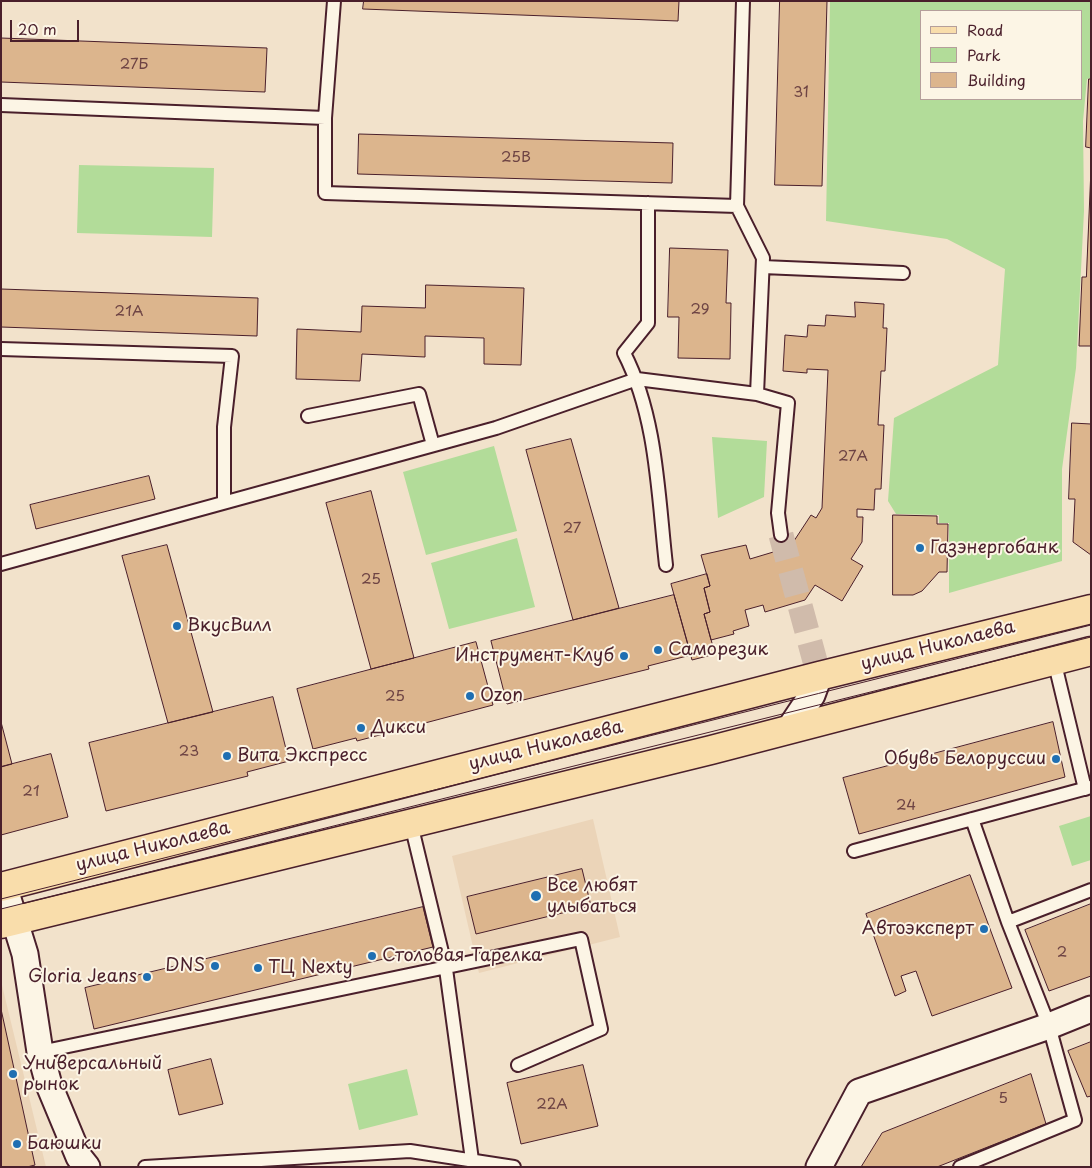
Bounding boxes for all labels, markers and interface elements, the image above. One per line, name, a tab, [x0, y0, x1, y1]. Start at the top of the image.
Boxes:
scale bar	[12, 10, 81, 42]
legend	[920, 10, 1082, 100]
text: 20 m	[18, 17, 57, 40]
text: Road	[967, 18, 1003, 41]
text: Park	[967, 43, 1001, 66]
house number: 27Б	[120, 56, 148, 74]
text: Building	[967, 68, 1026, 91]
house number: 31	[793, 84, 809, 102]
house number: 25В	[501, 149, 531, 167]
house number: 29	[690, 301, 710, 319]
house number: 21А	[115, 303, 143, 321]
house number: 27А	[838, 448, 868, 466]
house number: 27	[563, 520, 581, 538]
place label: Газэнергобанк	[930, 537, 1058, 559]
marker: Газэнергобанк	[914, 542, 926, 554]
house number: 25	[361, 571, 381, 589]
place label: ВкусВилл	[187, 615, 272, 637]
street label: улица Николаева	[859, 616, 1017, 676]
marker: ВкусВилл	[171, 620, 183, 632]
place label: Саморезик	[668, 639, 768, 661]
marker: Саморезик	[652, 644, 664, 656]
place label: Инструмент-Клуб	[455, 645, 614, 667]
marker: Инструмент-Клуб	[618, 650, 630, 662]
place label: Ozon	[480, 685, 523, 707]
house number: 25	[385, 688, 405, 706]
marker: Ozon	[464, 690, 476, 702]
street label: улица Николаева	[467, 716, 625, 776]
place label: Дикси	[371, 717, 426, 739]
marker: Дикси	[355, 722, 367, 734]
house number: 23	[179, 743, 199, 761]
place label: Вита Экспресс	[237, 745, 368, 767]
place label: Обувь Белоруссии	[884, 748, 1046, 770]
marker: Вита Экспресс	[221, 750, 233, 762]
marker: Обувь Белоруссии	[1050, 753, 1062, 765]
house number: 21	[22, 783, 40, 801]
house number: 24	[896, 797, 916, 815]
street label: улица Николаева	[74, 817, 232, 877]
place label: Все любят улыбаться	[547, 875, 637, 918]
marker: Все любят улыбаться	[529, 889, 543, 903]
place label: Автоэксперт	[862, 918, 974, 940]
marker: Автоэксперт	[978, 923, 990, 935]
house number: 2	[1057, 944, 1067, 962]
place label: Столовая Тарелка	[382, 945, 542, 967]
marker: Столовая Тарелка	[366, 950, 378, 962]
place label: DNS	[165, 955, 205, 977]
place label: ТЦ Nexty	[268, 957, 353, 979]
marker: DNS	[209, 960, 221, 972]
marker: ТЦ Nexty	[252, 962, 264, 974]
place label: Gloria Jeans	[28, 966, 137, 988]
marker: Gloria Jeans	[141, 971, 153, 983]
place label: Универсальный рынок	[23, 1053, 162, 1096]
marker: Универсальный рынок	[7, 1068, 19, 1080]
house number: 5	[998, 1090, 1008, 1108]
house number: 22А	[536, 1096, 568, 1114]
place label: Баюшки	[27, 1133, 102, 1155]
marker: Баюшки	[11, 1138, 23, 1150]

